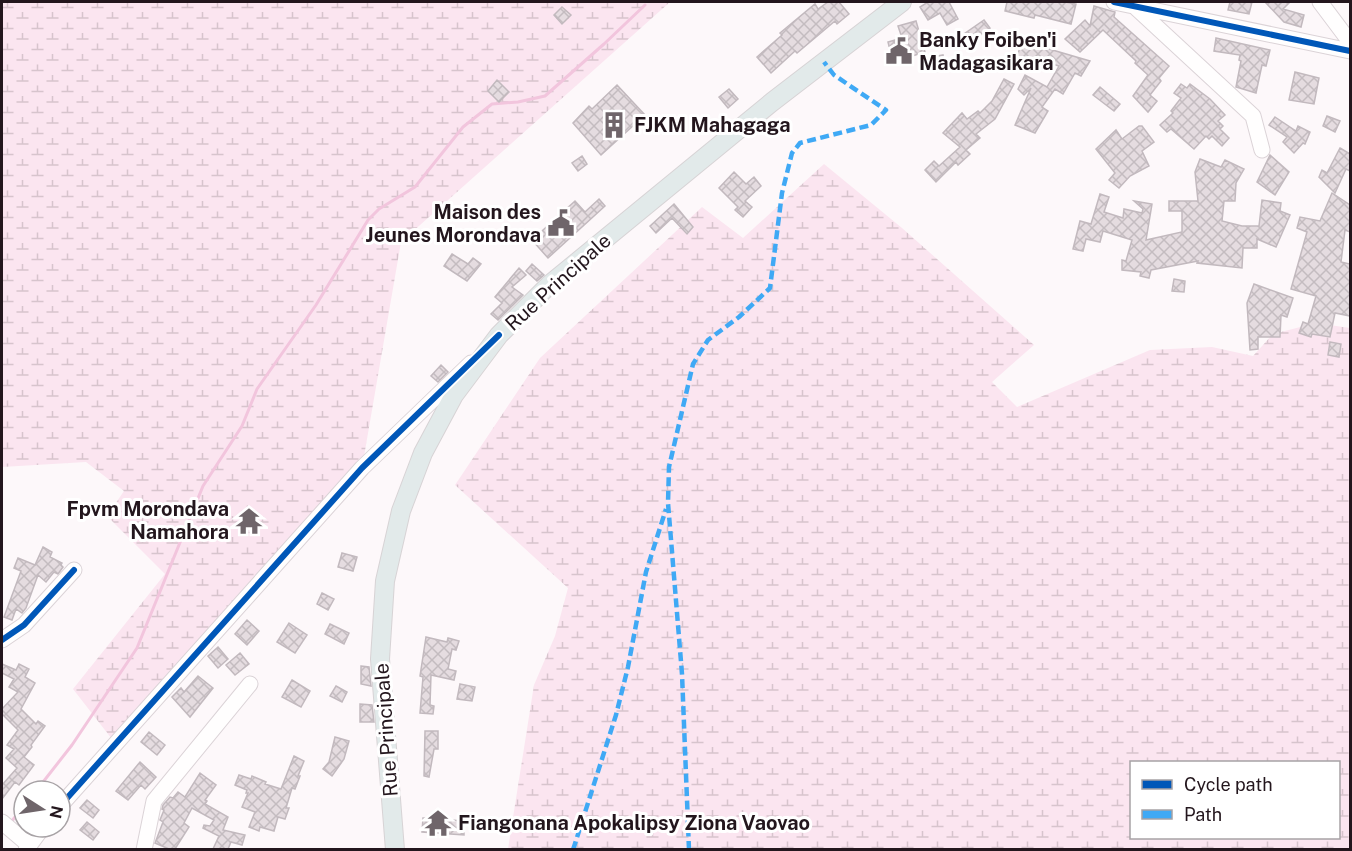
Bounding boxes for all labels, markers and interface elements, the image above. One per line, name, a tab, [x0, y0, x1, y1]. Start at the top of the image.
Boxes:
place label: Banky Foiben'i Madagasikara	[919, 28, 1057, 75]
public building icon: Banky Foiben'i Madagasikara	[884, 36, 914, 66]
building icon: FJKM Mahagaga	[599, 110, 629, 140]
place label: FJKM Mahagaga	[634, 113, 790, 137]
place label: Maison des Jeunes Morondava	[366, 200, 541, 247]
public building icon: Maison des Jeunes Morondava	[546, 208, 576, 238]
street label: Rue Principale	[500, 228, 616, 336]
place label: Fpvm Morondava Namahora	[66, 497, 229, 544]
temple icon: Fpvm Morondava Namahora	[234, 506, 264, 536]
street label: Rue Principale	[369, 662, 403, 798]
legend	[1130, 761, 1340, 839]
text: Cycle path	[1184, 774, 1273, 795]
north arrow	[12, 779, 72, 839]
text: N	[46, 804, 67, 820]
text: Path	[1184, 804, 1222, 825]
temple icon: Fiangonana Apokalipsy Ziona Vaovao	[423, 808, 453, 838]
place label: Fiangonana Apokalipsy Ziona Vaovao	[458, 811, 810, 835]

